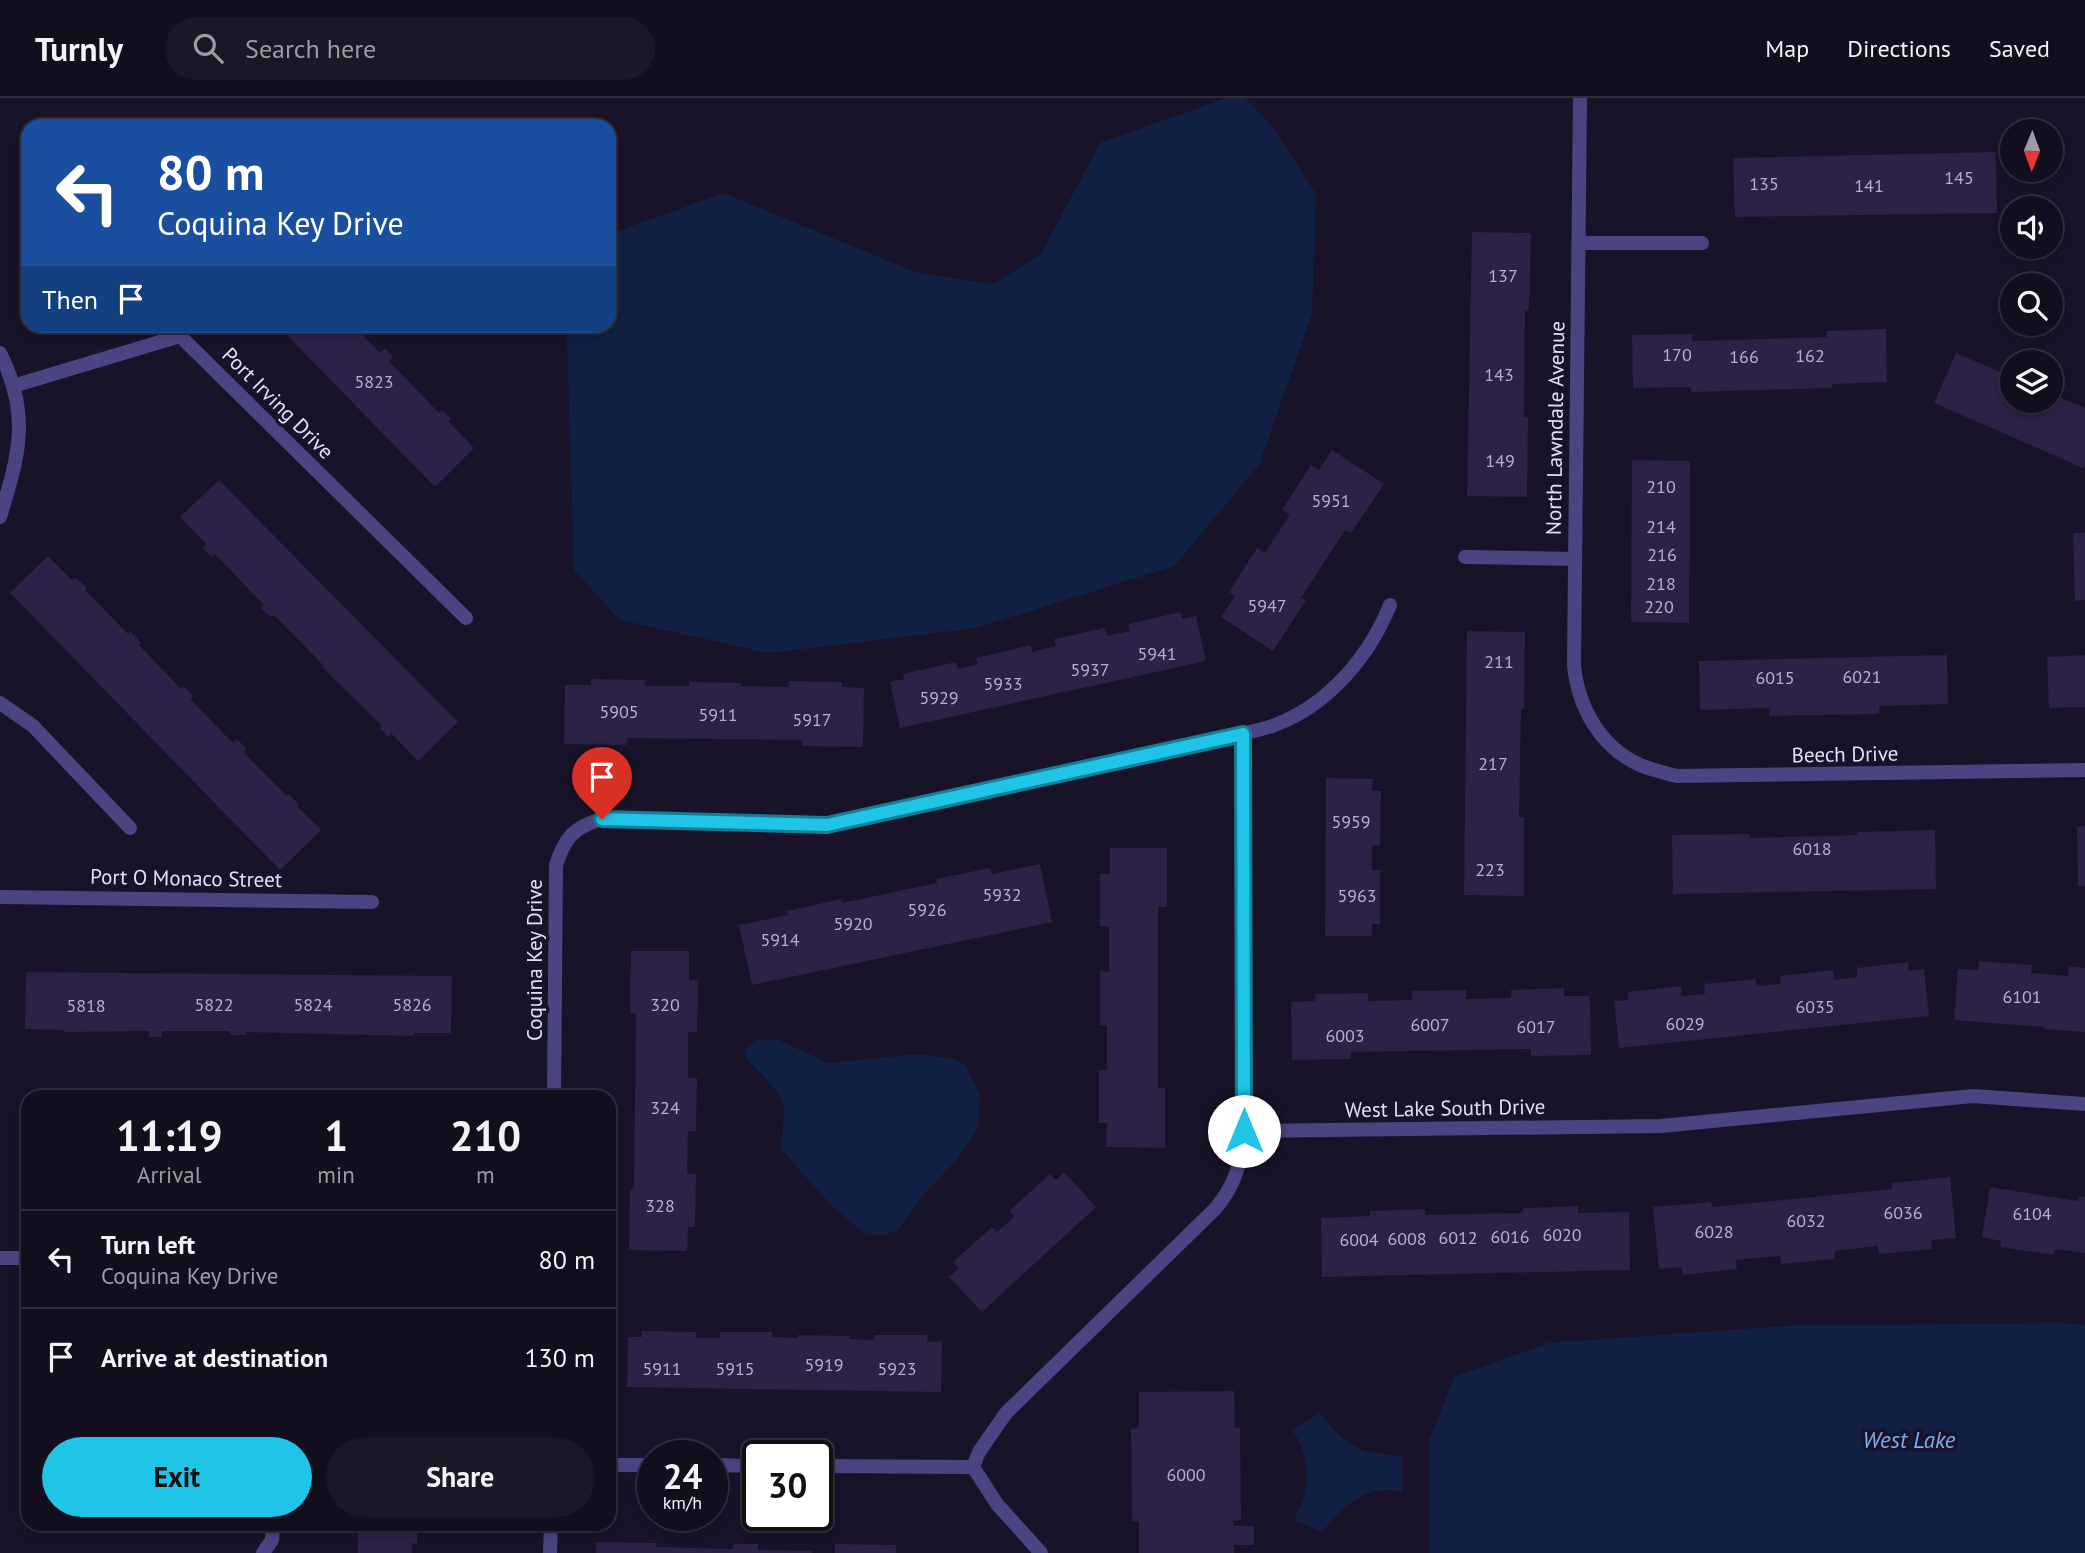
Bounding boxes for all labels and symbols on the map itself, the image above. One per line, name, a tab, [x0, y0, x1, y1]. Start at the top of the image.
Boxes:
north arrow	[2000, 119, 2063, 182]
house number: 145	[1944, 166, 1974, 189]
house number: 135	[1749, 172, 1779, 195]
house number: 141	[1854, 174, 1884, 197]
house number: 137	[1488, 264, 1518, 287]
street label: North Lawndale Avenue	[1540, 321, 1570, 535]
street label: Port Irving Drive	[216, 341, 340, 465]
house number: 170	[1662, 343, 1692, 366]
house number: 162	[1795, 344, 1825, 367]
house number: 166	[1729, 345, 1759, 368]
house number: 143	[1484, 363, 1514, 386]
house number: 5823	[354, 370, 394, 393]
house number: 149	[1485, 449, 1515, 472]
house number: 210	[1646, 475, 1676, 498]
house number: 5951	[1311, 489, 1351, 512]
house number: 214	[1646, 515, 1676, 538]
house number: 216	[1647, 543, 1677, 566]
house number: 218	[1646, 572, 1676, 595]
house number: 5947	[1247, 594, 1287, 617]
house number: 220	[1644, 595, 1674, 618]
house number: 5941	[1137, 642, 1177, 665]
house number: 211	[1484, 650, 1514, 673]
house number: 5937	[1070, 658, 1110, 681]
house number: 6021	[1842, 665, 1882, 688]
house number: 6015	[1755, 666, 1795, 689]
house number: 5933	[983, 672, 1023, 695]
house number: 5929	[919, 686, 959, 709]
house number: 5905	[599, 700, 639, 723]
house number: 5911	[698, 703, 738, 726]
house number: 5917	[792, 708, 832, 731]
street label: Beech Drive	[1791, 740, 1899, 768]
pin	[572, 747, 632, 819]
house number: 217	[1478, 752, 1508, 775]
house number: 5959	[1331, 810, 1371, 833]
house number: 6018	[1792, 837, 1832, 860]
house number: 223	[1475, 858, 1505, 881]
street label: Port O Monaco Street	[90, 863, 282, 893]
street label: Coquina Key Drive	[521, 879, 548, 1041]
house number: 5932	[982, 883, 1022, 906]
house number: 5963	[1337, 884, 1377, 907]
house number: 5926	[907, 898, 947, 921]
house number: 5920	[833, 912, 873, 935]
house number: 5914	[760, 928, 800, 951]
house number: 6101	[2002, 985, 2042, 1008]
house number: 5822	[194, 993, 234, 1016]
house number: 5824	[293, 993, 333, 1016]
house number: 5826	[392, 993, 432, 1016]
house number: 320	[650, 993, 680, 1016]
house number: 5818	[66, 994, 106, 1017]
house number: 6035	[1795, 995, 1835, 1018]
house number: 6029	[1665, 1012, 1705, 1035]
house number: 6007	[1410, 1013, 1450, 1036]
house number: 6017	[1516, 1015, 1556, 1038]
house number: 6003	[1325, 1024, 1365, 1047]
street label: West Lake South Drive	[1344, 1093, 1546, 1123]
position arrow	[1207, 1094, 1281, 1168]
house number: 324	[650, 1096, 680, 1119]
house number: 328	[645, 1194, 675, 1217]
house number: 6036	[1883, 1201, 1923, 1224]
house number: 6104	[2012, 1202, 2052, 1225]
house number: 6032	[1786, 1209, 1826, 1232]
house number: 6028	[1694, 1220, 1734, 1243]
house number: 6020	[1542, 1223, 1582, 1246]
house number: 6016	[1490, 1225, 1530, 1248]
house number: 6012	[1438, 1226, 1478, 1249]
house number: 6008	[1387, 1227, 1427, 1250]
house number: 6004	[1339, 1228, 1379, 1251]
house number: 5919	[804, 1353, 844, 1376]
house number: 5911	[642, 1357, 682, 1380]
house number: 5915	[715, 1357, 755, 1380]
house number: 5923	[877, 1357, 917, 1380]
water label: West Lake	[1863, 1425, 1956, 1454]
speed limit sign: 30	[742, 1440, 833, 1531]
house number: 6000	[1166, 1463, 1206, 1486]

